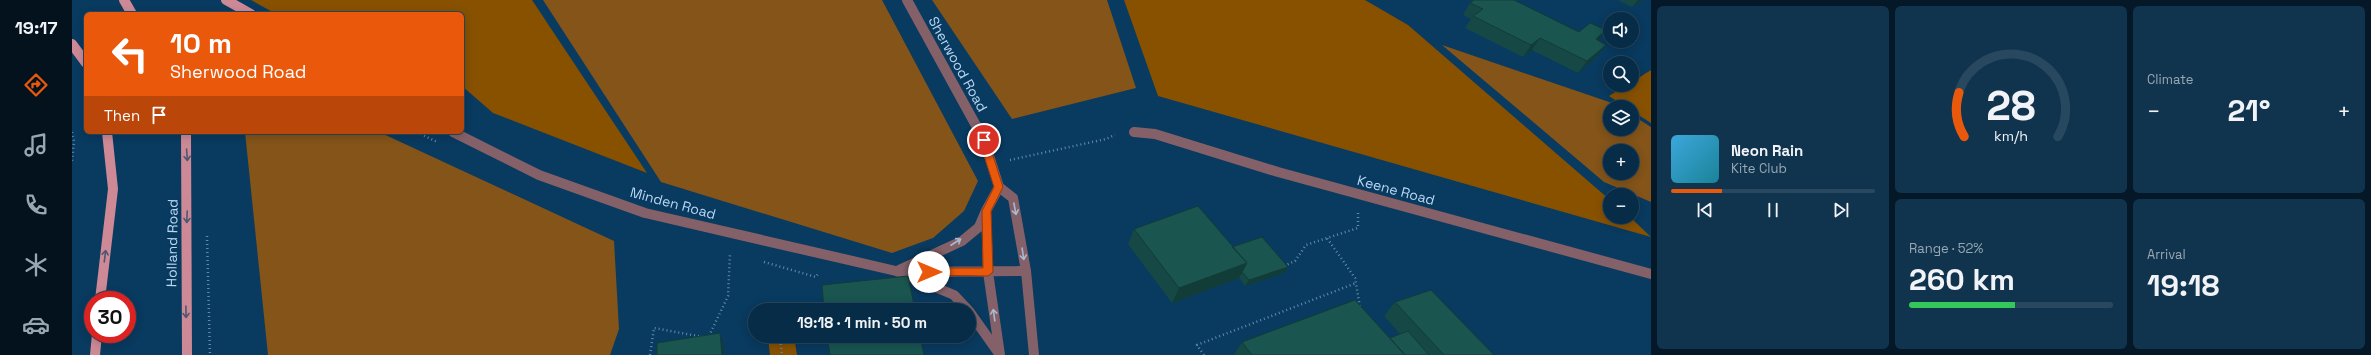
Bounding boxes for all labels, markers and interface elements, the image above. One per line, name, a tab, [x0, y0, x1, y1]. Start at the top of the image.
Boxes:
map controls	[1603, 12, 1639, 224]
button: sound	[1603, 12, 1639, 48]
street label: Sherwood Road	[924, 13, 992, 115]
text: 19:17	[15, 16, 57, 39]
text: 10 m	[170, 25, 232, 61]
icon: left	[104, 28, 156, 80]
button: search	[1603, 56, 1639, 92]
text: Sherwood Road	[170, 60, 306, 83]
icon: directions	[22, 71, 50, 99]
text: Climate	[2147, 71, 2193, 88]
text: 28	[1986, 79, 2036, 132]
text: 21°	[2227, 91, 2271, 130]
text: −	[2147, 97, 2161, 125]
text: +	[2337, 97, 2351, 125]
button: layers	[1603, 100, 1639, 136]
icon: arrive	[148, 104, 170, 126]
text: Then	[104, 106, 140, 125]
pin	[967, 123, 1001, 157]
text: km/h	[1994, 127, 2028, 145]
icon: arrive	[973, 129, 995, 151]
icon: music	[22, 131, 50, 159]
text: Neon Rain	[1731, 141, 1803, 160]
button: +	[1603, 144, 1639, 180]
one-way arrow	[183, 148, 191, 161]
text: Kite Club	[1731, 160, 1787, 177]
street label: Keene Road	[1355, 171, 1437, 209]
street label: Minden Road	[628, 183, 718, 223]
button: −	[1603, 188, 1639, 224]
icon: phone	[22, 191, 50, 219]
street label: Holland Road	[162, 199, 182, 287]
icon: previous	[1694, 199, 1716, 221]
icon: pause	[1762, 199, 1784, 221]
icon: next	[1830, 199, 1852, 221]
one-way arrow	[1011, 202, 1019, 215]
one-way arrow	[184, 210, 191, 223]
one-way arrow	[950, 238, 961, 246]
text: Range · 52%	[1909, 240, 1983, 257]
text: Arrival	[2147, 246, 2186, 263]
one-way arrow	[1019, 247, 1027, 260]
one-way arrow	[102, 250, 109, 263]
icon: climate	[22, 251, 50, 279]
position arrow	[908, 251, 950, 293]
text: 260 km	[1909, 260, 2015, 299]
text: 19:18	[2147, 266, 2220, 305]
speed limit sign: 30	[84, 291, 136, 343]
one-way arrow	[182, 305, 190, 318]
one-way arrow	[990, 309, 998, 322]
icon: car	[22, 311, 50, 339]
text: 19:18 · 1 min · 50 m	[797, 313, 927, 332]

